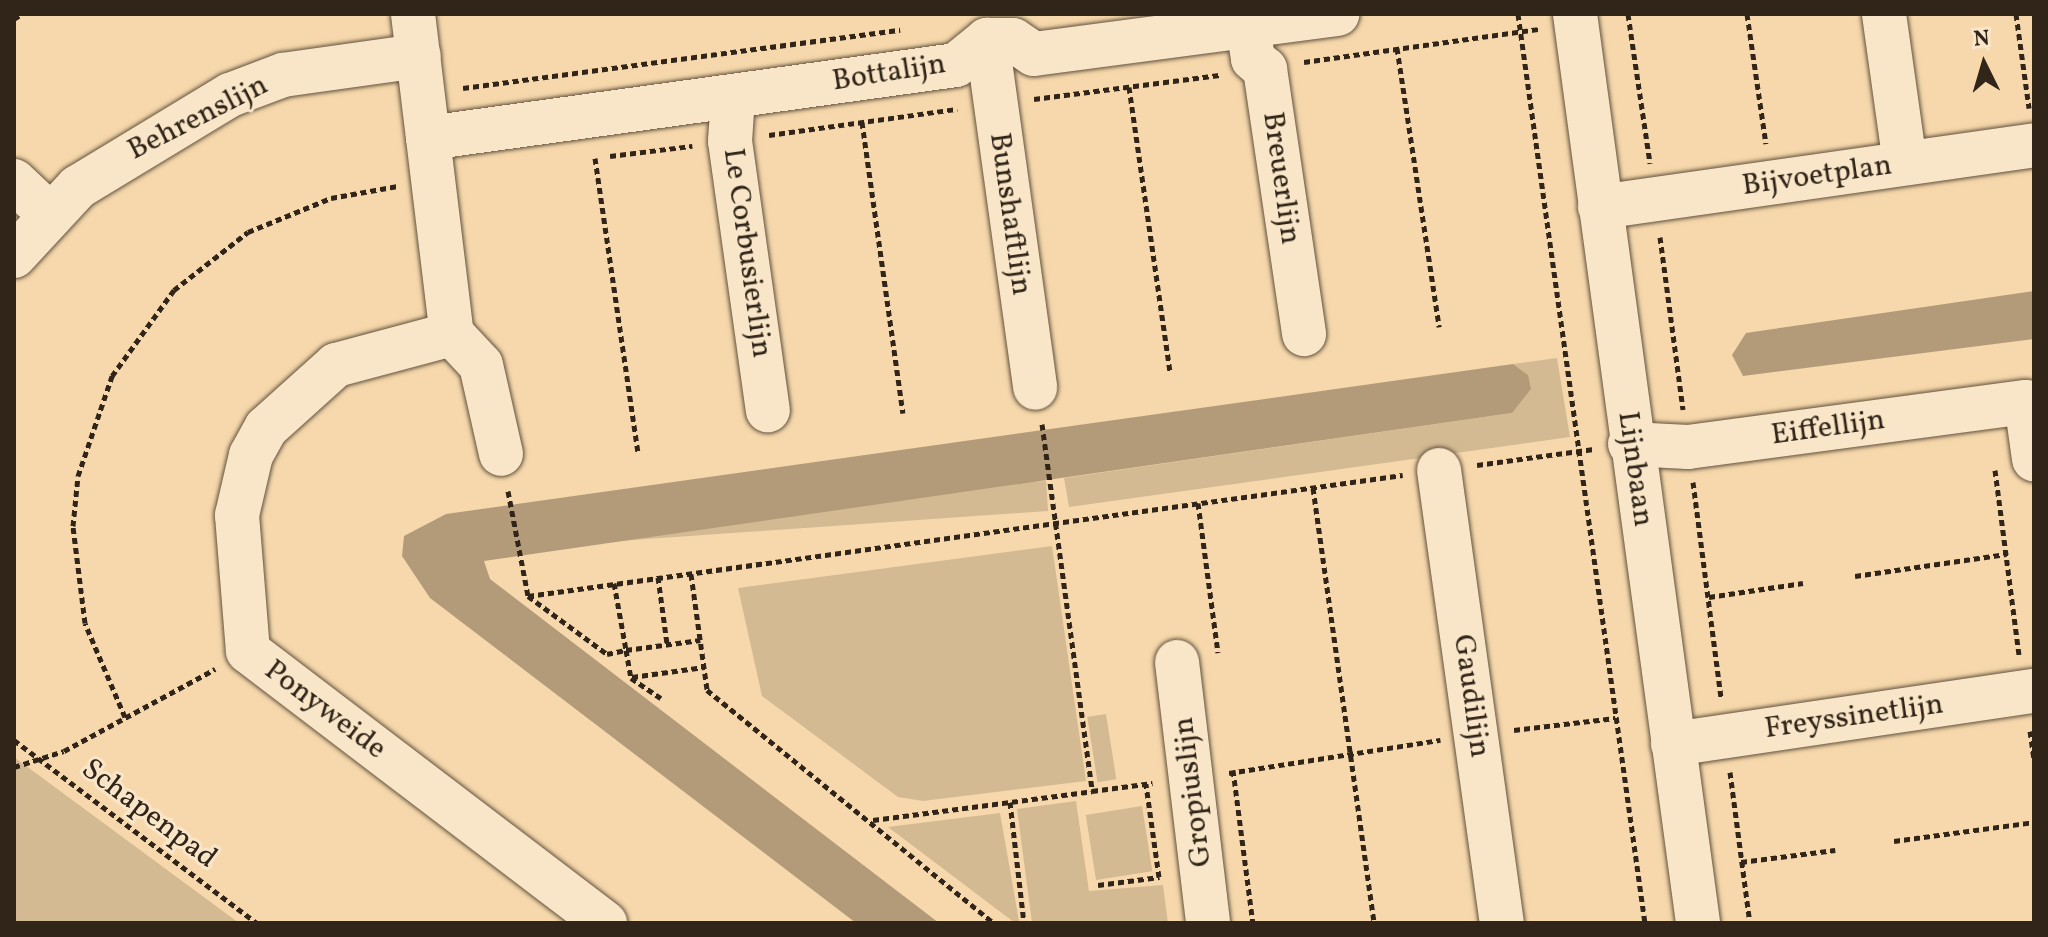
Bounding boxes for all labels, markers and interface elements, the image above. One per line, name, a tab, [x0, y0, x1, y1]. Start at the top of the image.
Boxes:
text: N	[1973, 23, 1991, 56]
north arrow	[1944, 24, 2024, 104]
street label: Bottalijn	[830, 46, 948, 100]
street label: Behrenslijn	[122, 67, 274, 169]
street label: Breuerlijn	[1254, 109, 1308, 247]
street label: Bunshaftlijn	[981, 130, 1039, 298]
street label: Le Corbusierlijn	[714, 146, 780, 360]
street label: Bijvoetplan	[1740, 148, 1894, 204]
street label: Eiffellijn	[1769, 402, 1887, 454]
street label: Lijnbaan	[1609, 409, 1661, 529]
street label: Gaudilijn	[1445, 632, 1497, 760]
street label: Ponyweide	[257, 653, 393, 767]
street label: Freyssinetlijn	[1762, 687, 1946, 747]
street label: Gropiuslijn	[1166, 715, 1220, 869]
street label: Schapenpad	[74, 751, 224, 877]

